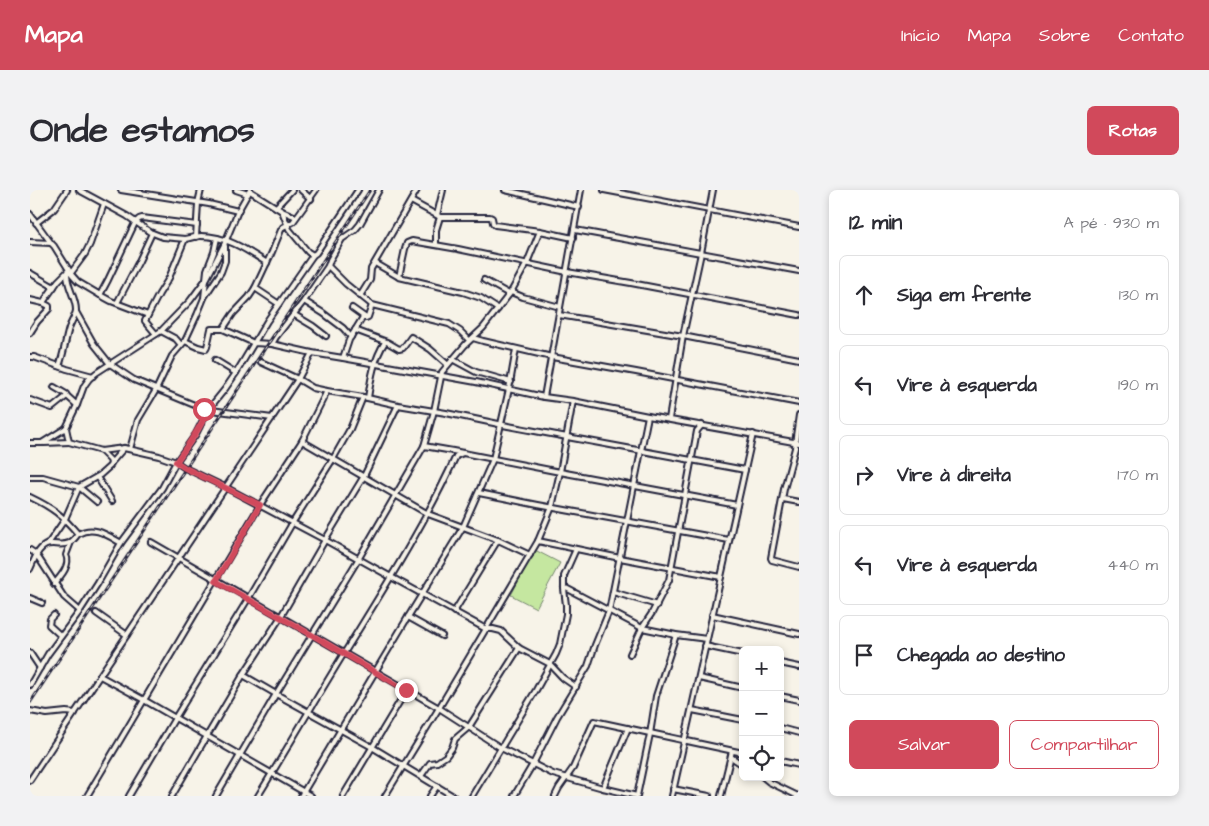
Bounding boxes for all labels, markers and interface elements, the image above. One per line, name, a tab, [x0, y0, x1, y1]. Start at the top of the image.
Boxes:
text: Mapa	[25, 18, 83, 52]
text: Início	[901, 23, 940, 48]
text: Mapa	[968, 23, 1011, 48]
text: Sobre	[1039, 23, 1090, 48]
text: Contato	[1118, 23, 1184, 48]
text: Onde estamos	[30, 106, 255, 155]
button: Rotas	[1087, 106, 1179, 155]
text: 12 min	[849, 208, 902, 237]
text: A pé · 930 m	[1064, 212, 1159, 234]
icon: ahead	[850, 281, 878, 309]
text: Siga em frente	[897, 282, 1031, 309]
text: 130 m	[1119, 284, 1158, 306]
icon: left	[850, 371, 878, 399]
text: Vire à esquerda	[897, 372, 1037, 399]
text: 190 m	[1118, 374, 1158, 396]
route start	[193, 398, 216, 421]
icon: right	[850, 461, 878, 489]
text: Vire à direita	[897, 462, 1011, 489]
text: 170 m	[1117, 464, 1158, 486]
icon: left	[850, 551, 878, 579]
text: Vire à esquerda	[897, 552, 1037, 579]
text: 440 m	[1107, 554, 1158, 576]
icon: arrive	[850, 641, 878, 669]
text: Chegada ao destino	[897, 642, 1065, 669]
map controls	[739, 646, 784, 781]
button: +	[739, 646, 784, 691]
route end	[395, 679, 418, 702]
button: −	[739, 691, 784, 736]
button: Salvar	[849, 720, 999, 769]
button: Compartilhar	[1009, 720, 1159, 769]
button: locate	[739, 736, 784, 781]

